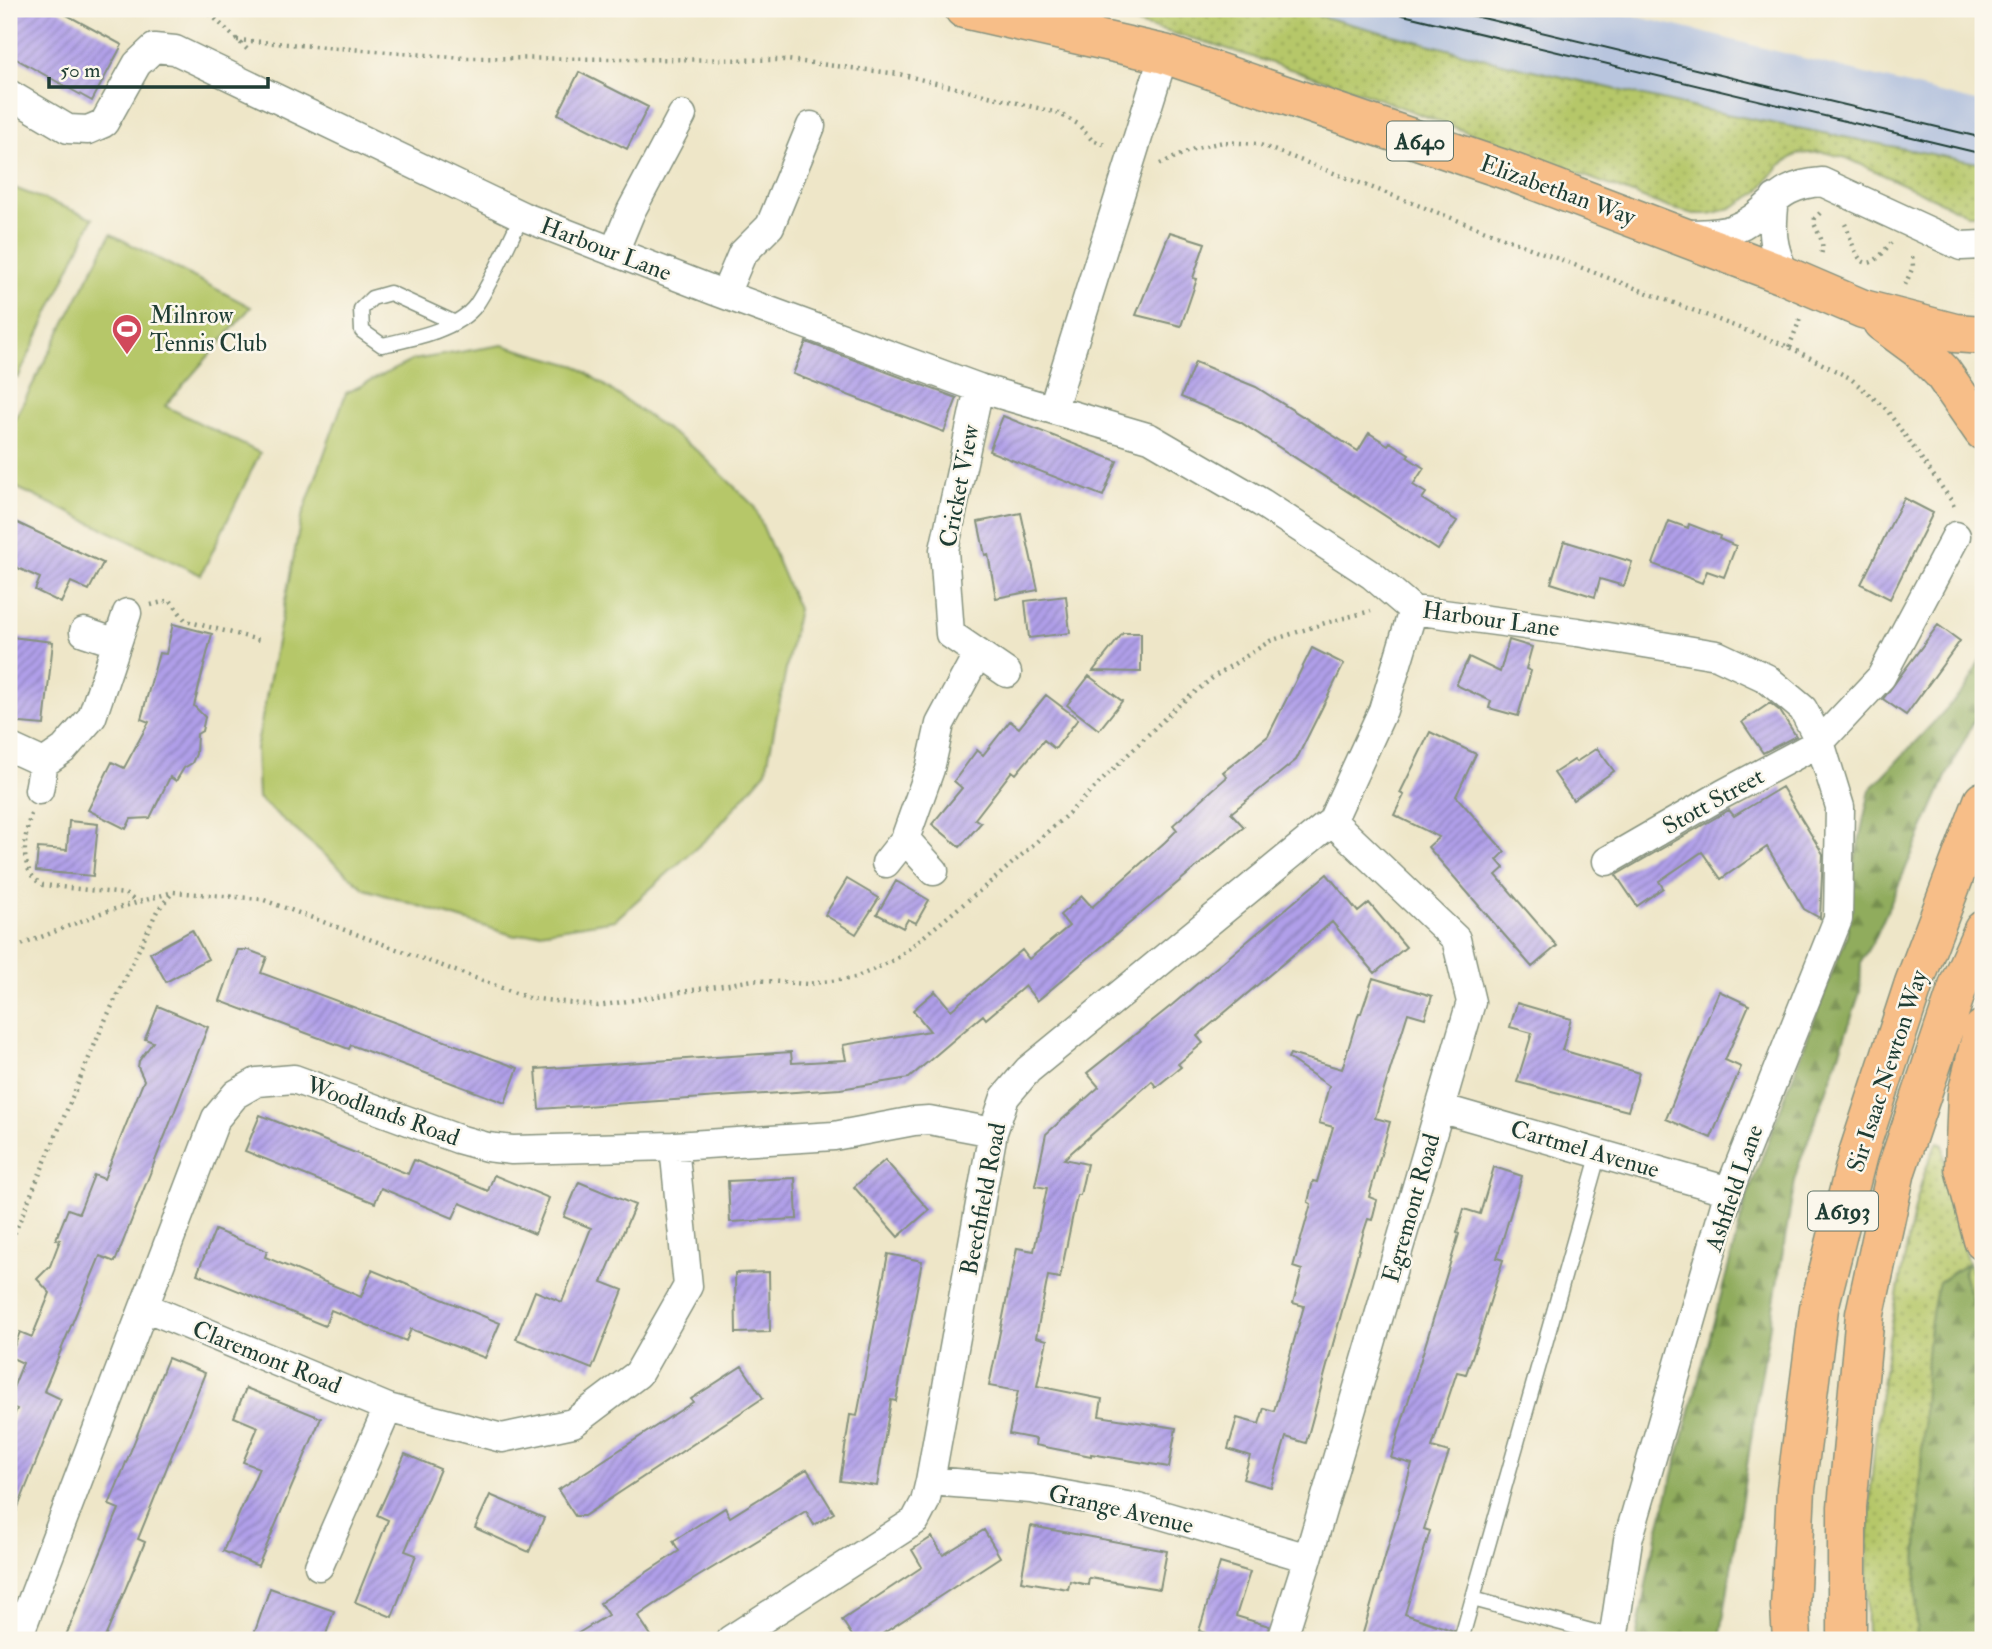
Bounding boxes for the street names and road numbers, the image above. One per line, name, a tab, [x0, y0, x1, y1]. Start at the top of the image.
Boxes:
road number: A640	[1387, 122, 1453, 160]
street label: Elizabethan Way	[1476, 148, 1640, 233]
street label: Harbour Lane	[536, 210, 676, 289]
street label: Cricket View	[932, 421, 987, 550]
street label: Harbour Lane	[1420, 595, 1561, 644]
street label: Stott Street	[1657, 761, 1770, 842]
street label: Sir Isaac Newton Way	[1840, 966, 1935, 1176]
street label: Woodlands Road	[301, 1069, 464, 1154]
street label: Cartmel Avenue	[1507, 1113, 1663, 1186]
street label: Beechfield Road	[954, 1120, 1013, 1278]
street label: Ashfield Lane	[1698, 1121, 1771, 1256]
street label: Egremont Road	[1375, 1130, 1448, 1286]
road number: A6193	[1808, 1192, 1878, 1230]
street label: Claremont Road	[188, 1314, 346, 1401]
street label: Grange Avenue	[1045, 1478, 1196, 1541]

